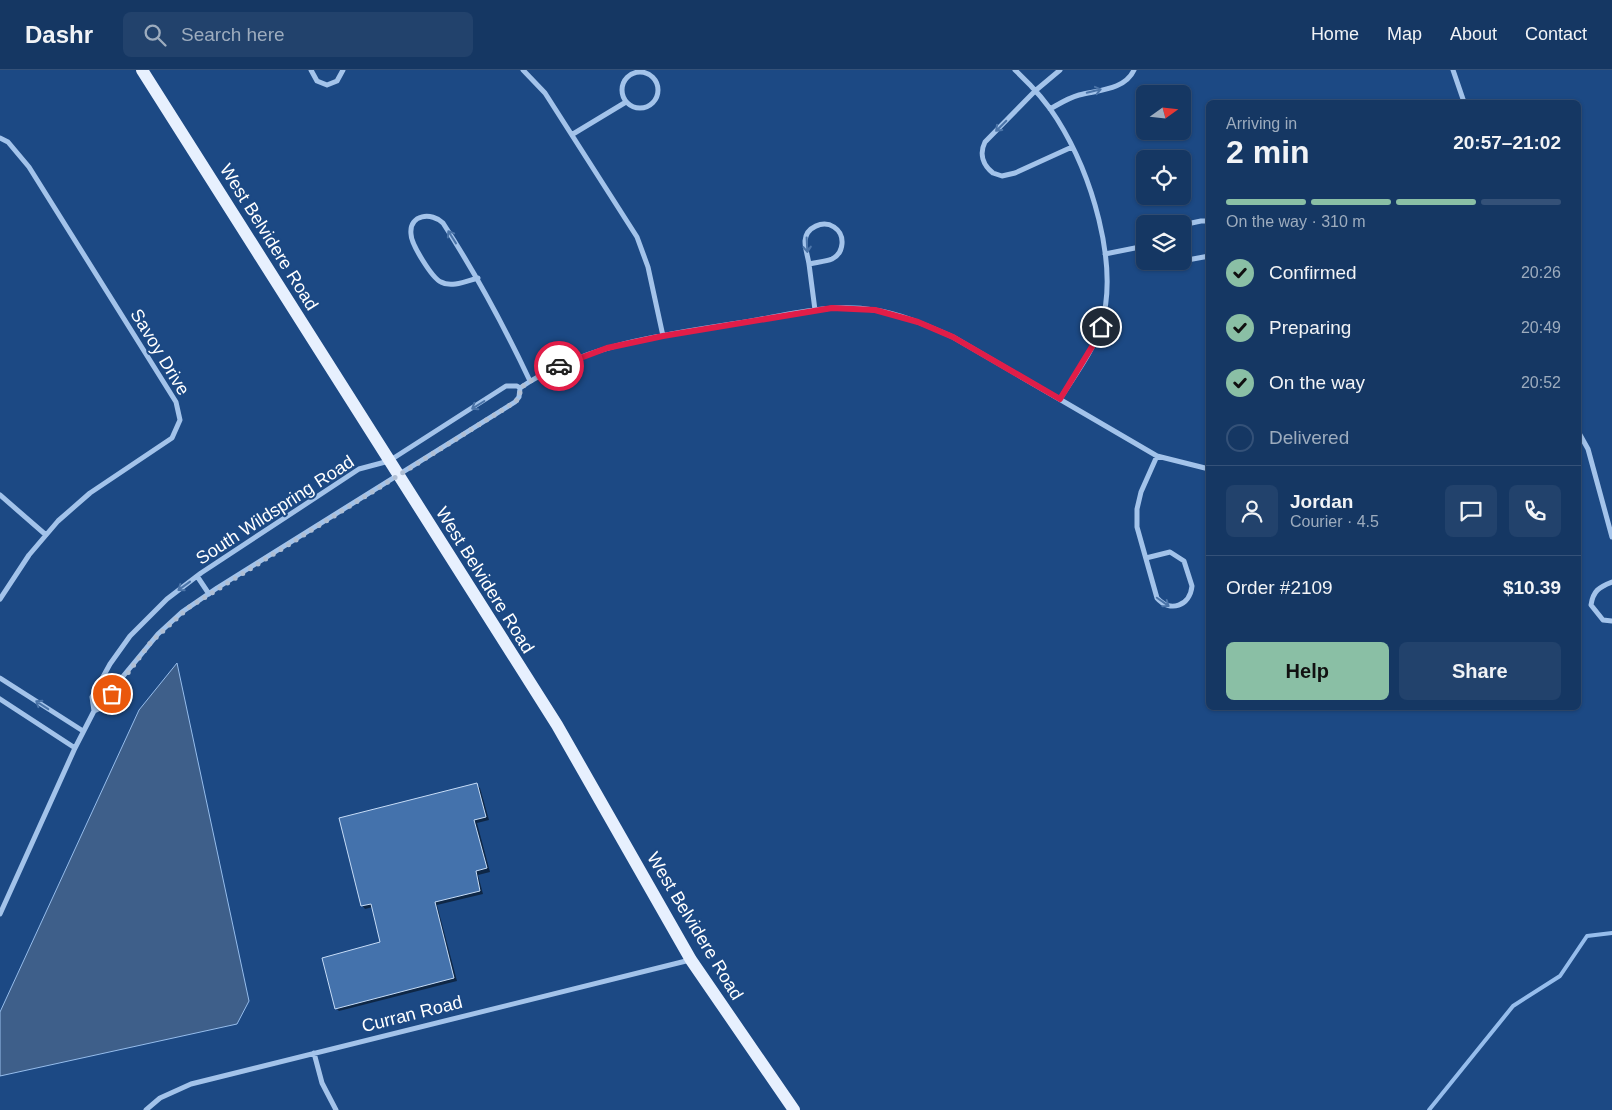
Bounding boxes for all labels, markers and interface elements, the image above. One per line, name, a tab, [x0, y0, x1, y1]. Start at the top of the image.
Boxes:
search box	[123, 12, 473, 57]
text: Dashr	[25, 21, 93, 48]
icon: search	[141, 21, 169, 49]
text: Search here	[181, 24, 285, 45]
text: Home	[1311, 24, 1359, 44]
text: Map	[1387, 24, 1422, 44]
text: About	[1450, 24, 1497, 44]
text: Contact	[1525, 24, 1587, 44]
north arrow	[1136, 85, 1191, 140]
map controls	[1136, 85, 1191, 270]
one-way arrow	[1086, 86, 1102, 95]
text: Arriving in	[1226, 115, 1297, 132]
one-way arrow	[995, 119, 1007, 132]
text: 20:57–21:02	[1453, 132, 1561, 153]
text: 2 min	[1226, 134, 1310, 170]
button: locate	[1136, 150, 1191, 205]
street label: West Belvidere Road	[216, 160, 322, 314]
text: On the way · 310 m	[1226, 213, 1366, 230]
button: layers	[1136, 215, 1191, 270]
one-way arrow	[447, 230, 457, 244]
one-way arrow	[802, 237, 811, 253]
icon: check	[1226, 259, 1254, 287]
text: Confirmed	[1269, 262, 1357, 283]
text: 20:26	[1521, 264, 1561, 281]
street label: Savoy Drive	[126, 305, 194, 399]
pin	[1080, 306, 1122, 348]
icon: home	[1087, 313, 1115, 341]
icon: check	[1226, 314, 1254, 342]
text: Preparing	[1269, 317, 1351, 338]
text: 20:49	[1521, 319, 1561, 336]
courier	[534, 341, 584, 391]
icon: car	[545, 352, 573, 380]
icon: check	[1226, 369, 1254, 397]
text: On the way	[1269, 372, 1365, 393]
text: 20:52	[1521, 374, 1561, 391]
one-way arrow	[471, 400, 485, 410]
text: Delivered	[1269, 427, 1349, 448]
street label: South Wildspring Road	[192, 451, 358, 569]
button: person	[1226, 485, 1278, 537]
button: chat	[1445, 485, 1497, 537]
button: phone	[1509, 485, 1561, 537]
text: Jordan	[1290, 491, 1353, 512]
street label: West Belvidere Road	[432, 503, 538, 657]
text: Courier · 4.5	[1290, 513, 1379, 530]
text: Order #2109	[1226, 577, 1333, 598]
text: $10.39	[1503, 577, 1561, 598]
one-way arrow	[177, 581, 191, 591]
one-way arrow	[1156, 597, 1170, 607]
button: Help	[1226, 642, 1389, 700]
button: Share	[1399, 642, 1561, 700]
pin	[91, 673, 133, 715]
icon: bag	[98, 680, 126, 708]
one-way arrow	[36, 700, 50, 710]
street label: West Belvidere Road	[643, 849, 747, 1003]
street label: Curran Road	[360, 992, 464, 1036]

